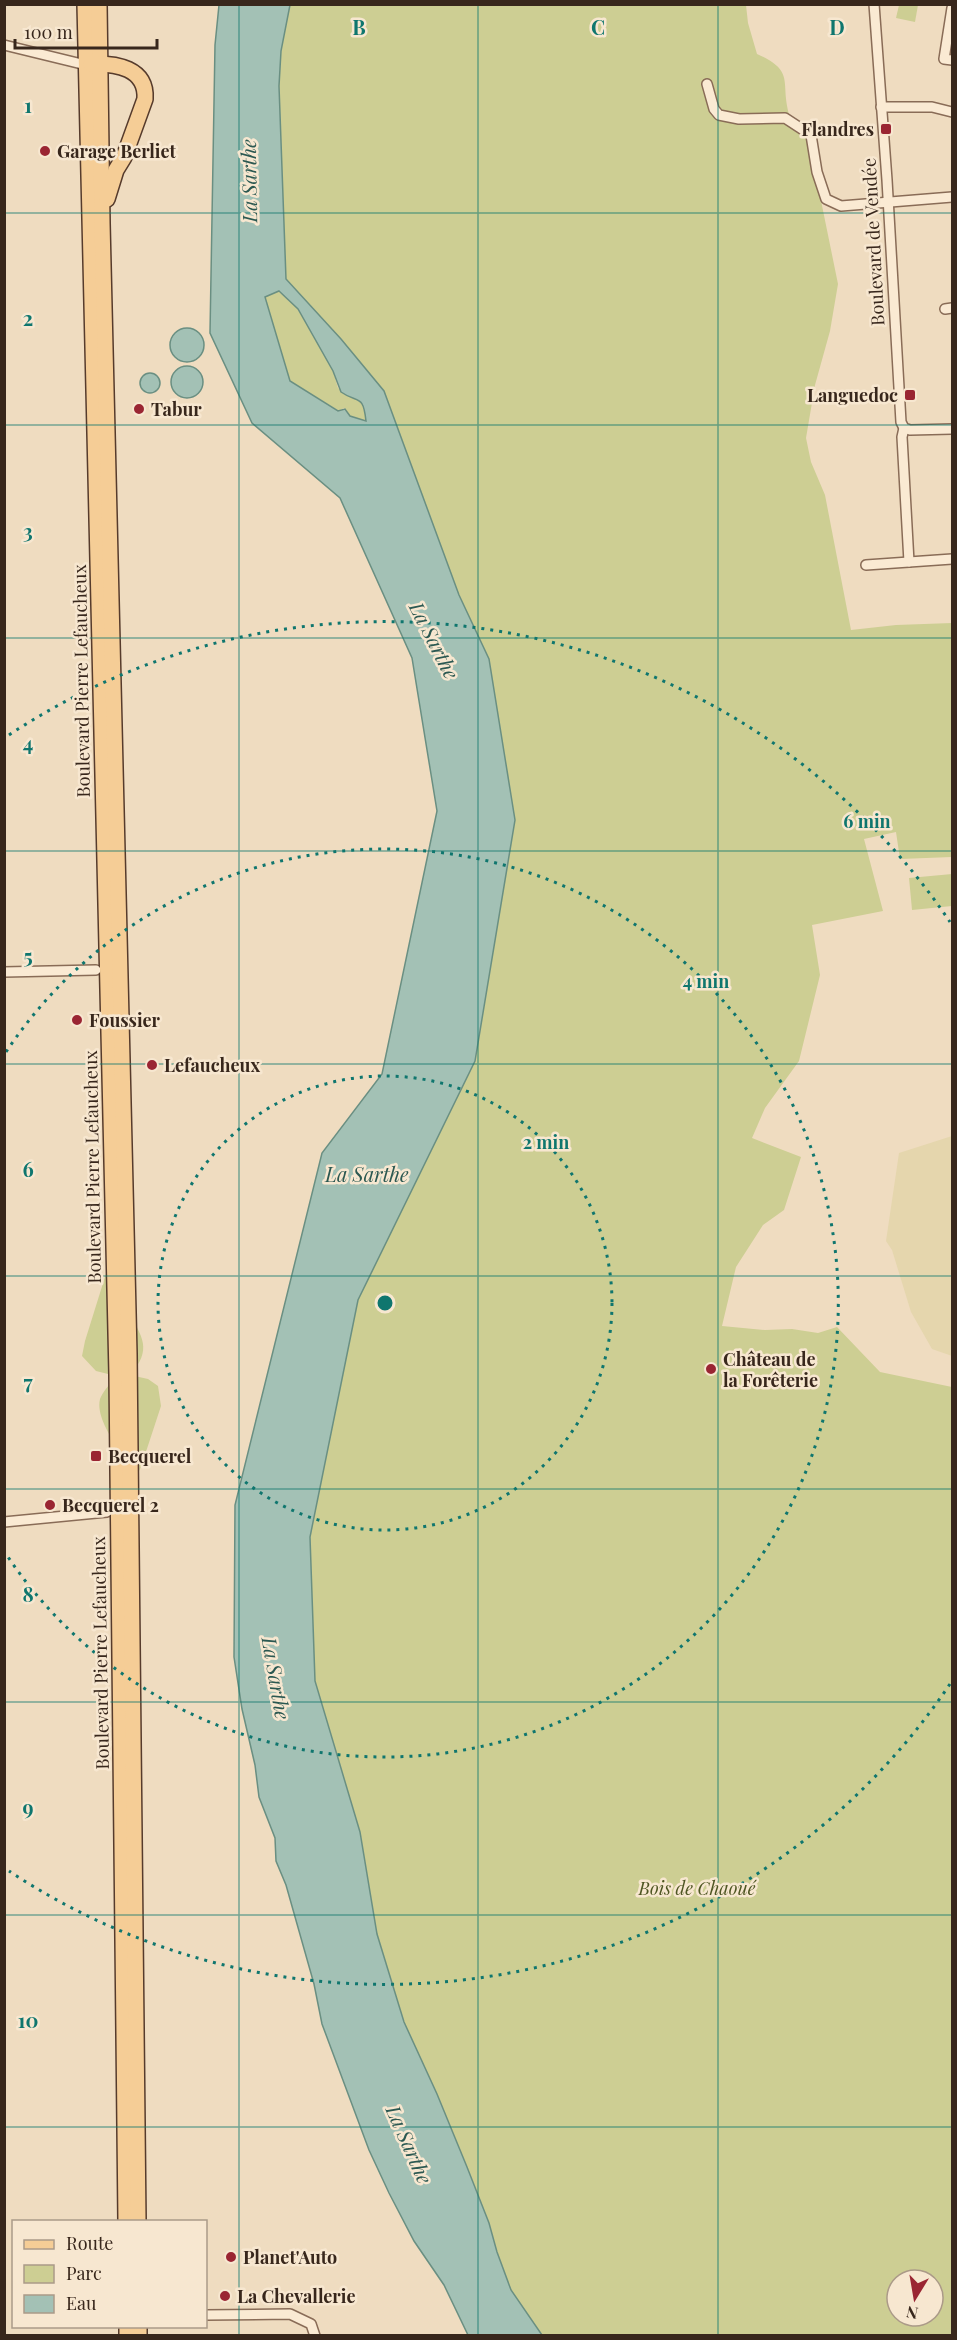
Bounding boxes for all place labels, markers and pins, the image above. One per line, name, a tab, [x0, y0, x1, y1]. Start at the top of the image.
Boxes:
place label: Flandres	[801, 117, 874, 141]
marker: Flandres	[879, 122, 893, 136]
place label: Garage Berliet	[57, 139, 177, 163]
marker: Garage Berliet	[38, 144, 52, 158]
place label: Languedoc	[807, 383, 898, 407]
marker: Languedoc	[903, 388, 917, 402]
place label: Tabur	[151, 397, 202, 421]
marker: Tabur	[132, 402, 146, 416]
place label: Foussier	[89, 1008, 161, 1032]
marker: Foussier	[70, 1013, 84, 1027]
place label: Lefaucheux	[164, 1053, 260, 1077]
marker: Lefaucheux	[145, 1058, 159, 1072]
centre of rings	[375, 1293, 395, 1313]
place label: Château de la Forêterie	[723, 1347, 818, 1392]
marker: Château de la Forêterie	[704, 1362, 718, 1376]
place label: Becquerel	[108, 1444, 192, 1468]
marker: Becquerel	[89, 1449, 103, 1463]
place label: Becquerel 2	[62, 1493, 159, 1517]
marker: Becquerel 2	[43, 1498, 57, 1512]
place label: Planet'Auto	[243, 2245, 337, 2269]
marker: Planet'Auto	[224, 2250, 238, 2264]
place label: La Chevallerie	[237, 2284, 355, 2308]
marker: La Chevallerie	[218, 2289, 232, 2303]

